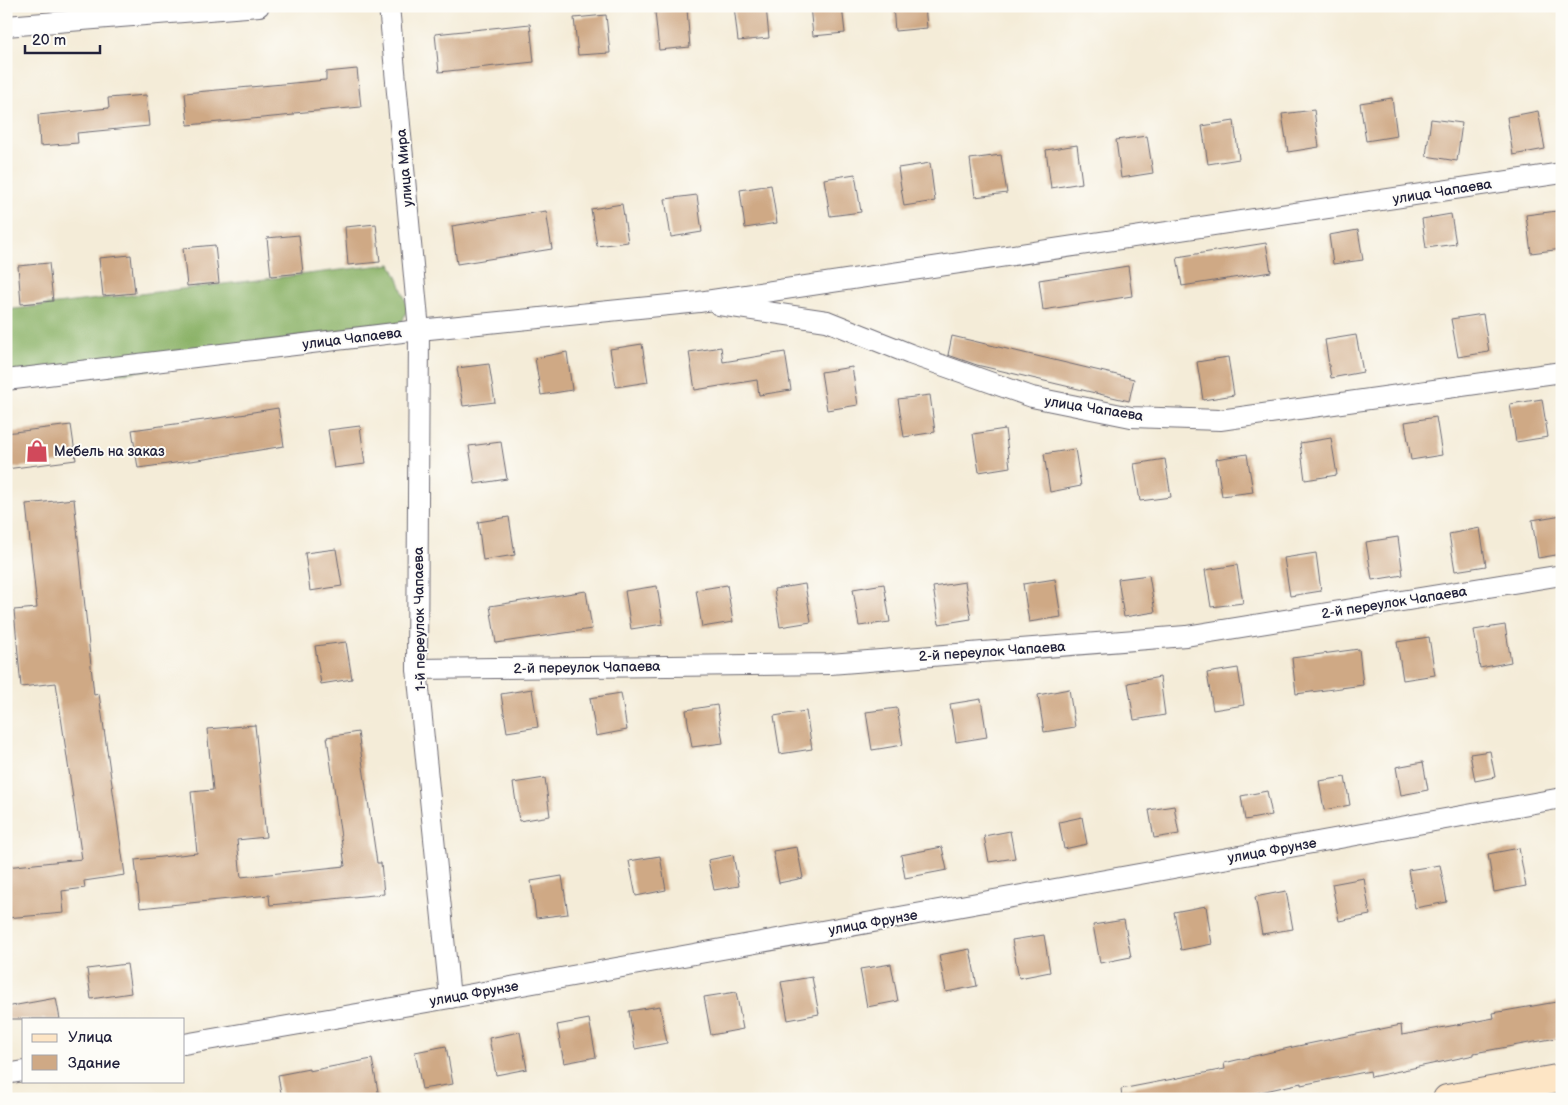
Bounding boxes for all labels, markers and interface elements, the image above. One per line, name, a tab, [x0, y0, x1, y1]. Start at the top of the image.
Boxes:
scale bar	[25, 22, 100, 54]
text: 20 m	[32, 31, 66, 50]
street label: улица Мира	[393, 128, 416, 208]
street label: улица Чапаева	[1391, 175, 1493, 208]
street label: улица Чапаева	[301, 324, 403, 353]
street label: улица Чапаева	[1043, 392, 1145, 425]
shop icon: Мебель на заказ	[24, 438, 50, 464]
place label: Мебель на заказ	[54, 443, 165, 460]
street label: 1-й переулок Чапаева	[410, 546, 429, 691]
street label: 2-й переулок Чапаева	[1320, 582, 1469, 622]
street label: 2-й переулок Чапаева	[918, 638, 1067, 665]
street label: 2-й переулок Чапаева	[513, 658, 661, 677]
street label: улица Фрунзе	[1226, 834, 1318, 867]
street label: улица Фрунзе	[827, 906, 919, 939]
street label: улица Фрунзе	[428, 977, 520, 1010]
legend	[22, 1018, 185, 1082]
text: Улица	[68, 1028, 113, 1047]
text: Здание	[68, 1054, 120, 1073]

